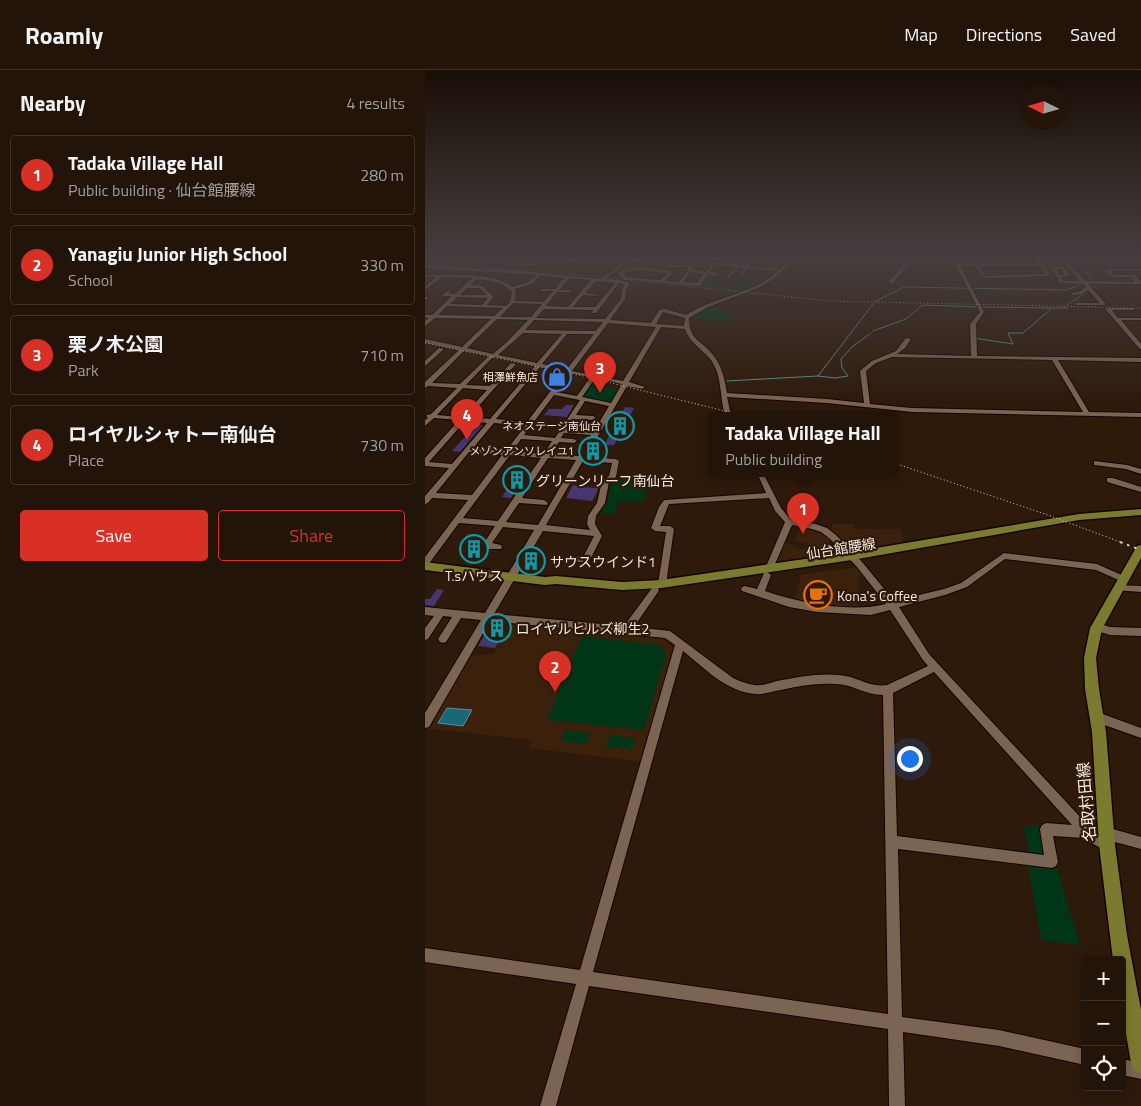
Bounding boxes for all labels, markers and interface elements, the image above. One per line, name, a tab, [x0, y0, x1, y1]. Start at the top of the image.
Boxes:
text: Roamly	[25, 17, 103, 53]
text: Map	[904, 21, 938, 48]
text: Directions	[966, 21, 1042, 48]
text: Saved	[1070, 21, 1116, 48]
north arrow	[1021, 85, 1066, 130]
text: Nearby	[20, 87, 85, 119]
text: 4 results	[346, 91, 405, 115]
text: Tadaka Village Hall	[68, 148, 223, 177]
text: 1	[33, 163, 41, 187]
text: 280 m	[360, 163, 404, 187]
text: Public building · 仙台館腰線	[68, 178, 256, 202]
text: Yanagiu Junior High School	[68, 239, 287, 268]
text: 2	[33, 253, 41, 277]
text: 330 m	[360, 253, 404, 277]
text: School	[68, 268, 113, 292]
text: 栗ノ木公園	[68, 329, 163, 358]
text: 3	[33, 343, 41, 367]
text: 710 m	[360, 343, 404, 367]
pin: 3	[584, 352, 616, 393]
text: Park	[68, 358, 99, 382]
shop icon: 相澤鮮魚店	[542, 362, 572, 392]
place label: 相澤鮮魚店	[483, 369, 538, 385]
pin: 4	[451, 399, 483, 440]
building icon: ネオステージ南仙台	[605, 411, 635, 441]
popup	[708, 412, 898, 477]
place label: ネオステージ南仙台	[502, 418, 601, 434]
text: Tadaka Village Hall	[725, 418, 881, 447]
text: ロイヤルシャトー南仙台	[68, 419, 276, 448]
text: 4	[33, 433, 41, 457]
text: 730 m	[360, 433, 404, 457]
building icon: メゾンアンソレイユ1	[578, 436, 608, 466]
place label: メゾンアンソレイユ1	[470, 443, 574, 459]
text: Public building	[725, 447, 822, 471]
text: Place	[68, 448, 104, 472]
building icon: グリーンリーフ南仙台	[502, 465, 532, 495]
place label: グリーンリーフ南仙台	[536, 470, 674, 491]
pin: 1	[787, 493, 819, 534]
button: Save	[20, 510, 208, 561]
button: Share	[218, 510, 405, 561]
street label: 仙台館腰線	[805, 532, 877, 564]
building icon: T.sハウス	[459, 534, 489, 564]
building icon: サウスウインド1	[516, 546, 546, 576]
place label: サウスウインド1	[550, 551, 656, 572]
place label: T.sハウス	[445, 565, 503, 586]
cafe icon: Kona's Coffee	[803, 580, 833, 610]
place label: Kona's Coffee	[837, 585, 917, 606]
building icon: ロイヤルヒルズ柳生2	[482, 613, 512, 643]
place label: ロイヤルヒルズ柳生2	[516, 618, 649, 639]
pin: 2	[539, 651, 571, 692]
your location	[897, 746, 923, 772]
street label: 名取村田線	[1071, 761, 1101, 843]
map controls	[1081, 956, 1126, 1091]
button: +	[1081, 956, 1126, 1001]
button: −	[1081, 1001, 1126, 1046]
button: locate	[1081, 1046, 1126, 1091]

